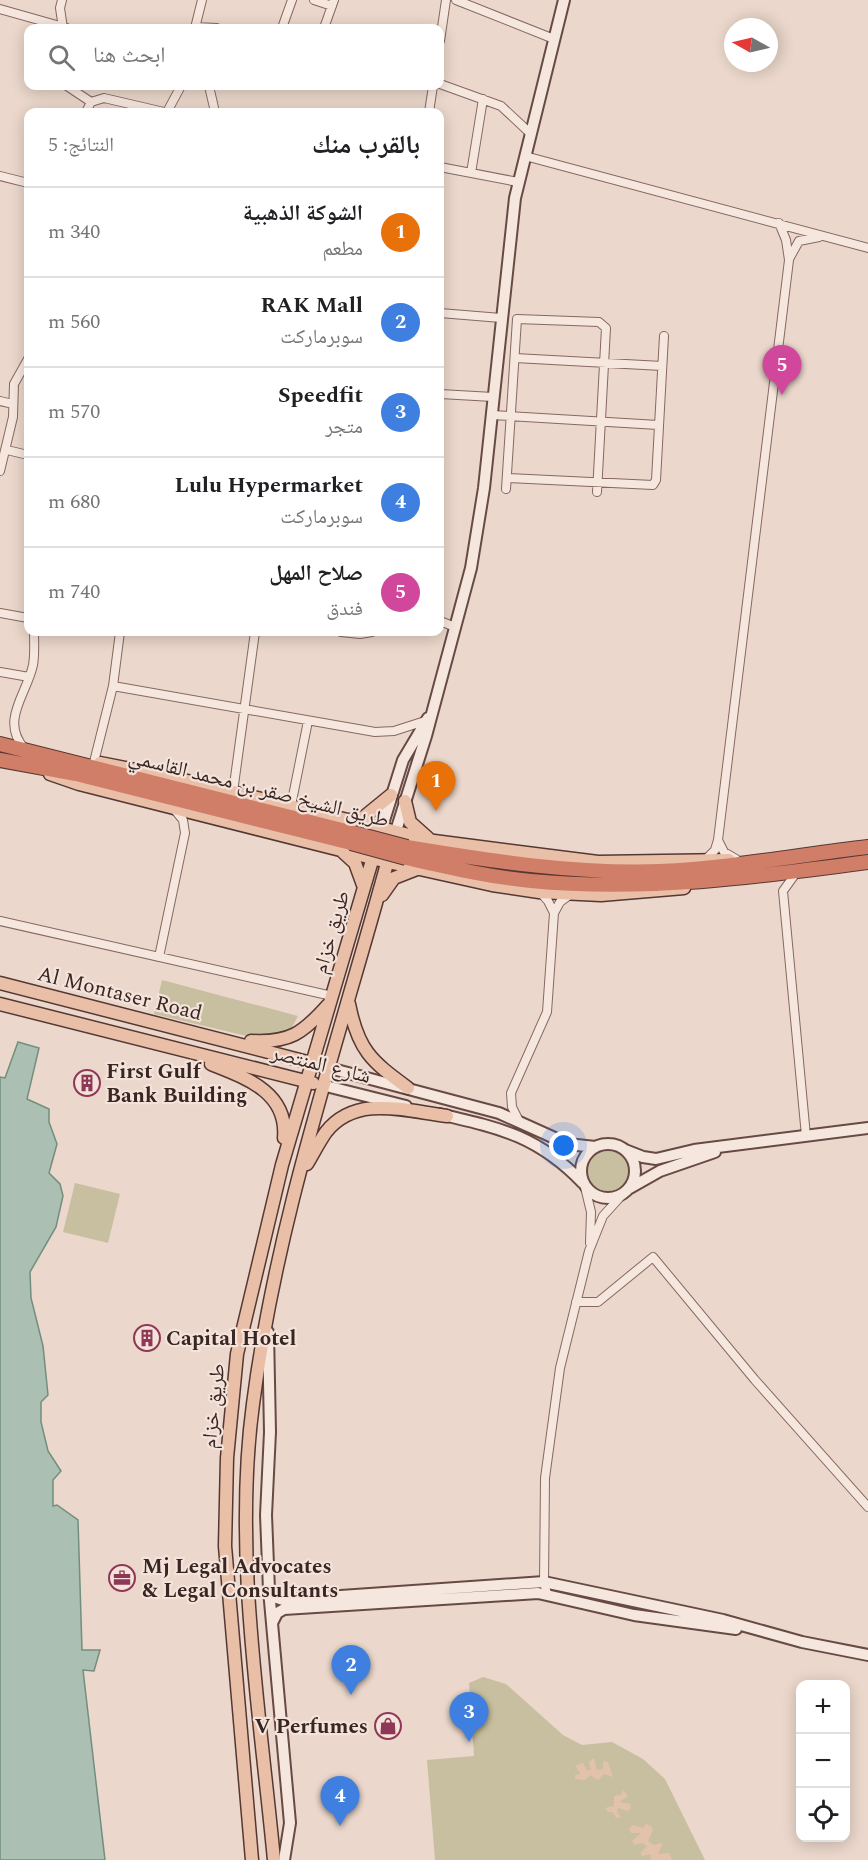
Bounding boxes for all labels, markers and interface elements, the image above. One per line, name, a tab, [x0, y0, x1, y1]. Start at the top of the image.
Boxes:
north arrow	[724, 18, 778, 72]
search box	[24, 24, 444, 90]
text: ابحث هنا	[93, 39, 166, 72]
icon: search	[45, 41, 78, 74]
text: بالقرب منك	[312, 125, 420, 165]
text: النتائج: 5	[48, 130, 114, 160]
text: الشوكة الذهبية	[243, 197, 363, 230]
text: 340 m	[48, 217, 100, 247]
text: 1	[395, 217, 406, 247]
text: مطعم	[322, 234, 363, 264]
text: RAK Mall	[260, 289, 363, 322]
text: 560 m	[48, 307, 100, 337]
text: 2	[395, 307, 406, 337]
text: سوبرماركت	[280, 322, 363, 352]
pin: 5	[762, 346, 802, 395]
text: Speedfit	[278, 379, 363, 412]
text: 570 m	[48, 397, 100, 427]
text: 3	[395, 397, 406, 427]
text: متجر	[325, 412, 363, 442]
text: Lulu Hypermarket	[175, 469, 363, 502]
text: 680 m	[48, 487, 100, 517]
text: 4	[395, 487, 406, 517]
text: سوبرماركت	[280, 502, 363, 532]
text: صلاح المهل	[269, 557, 363, 590]
text: 740 m	[48, 577, 100, 607]
text: 5	[395, 577, 406, 607]
text: فندق	[326, 594, 363, 624]
street label: طريق الشيخ صقر بن محمد القاسمي	[125, 741, 392, 837]
pin: 1	[416, 762, 456, 811]
street label: طريق خزام	[305, 887, 359, 978]
street label: Al Montaser Road	[34, 958, 205, 1030]
street label: شارع المنتصر	[267, 1037, 374, 1093]
place label: First Gulf Bank Building	[106, 1056, 247, 1112]
building icon: First Gulf Bank Building	[72, 1068, 102, 1098]
your location	[549, 1131, 578, 1160]
building icon: Capital Hotel	[132, 1323, 162, 1353]
place label: Capital Hotel	[166, 1323, 297, 1355]
street label: طريق خزام	[194, 1362, 234, 1450]
place label: Mj Legal Advocates & Legal Consultants	[142, 1551, 339, 1607]
office icon: Mj Legal Advocates & Legal Consultants	[107, 1563, 137, 1593]
pin: 2	[332, 1646, 370, 1695]
map controls	[796, 1680, 850, 1842]
button: +	[796, 1680, 850, 1734]
pin: 3	[450, 1692, 488, 1742]
place label: V Perfumes	[255, 1711, 368, 1743]
shop icon: V Perfumes	[373, 1711, 403, 1741]
button: −	[796, 1734, 850, 1788]
pin: 4	[320, 1776, 360, 1826]
button: locate	[796, 1788, 850, 1842]

